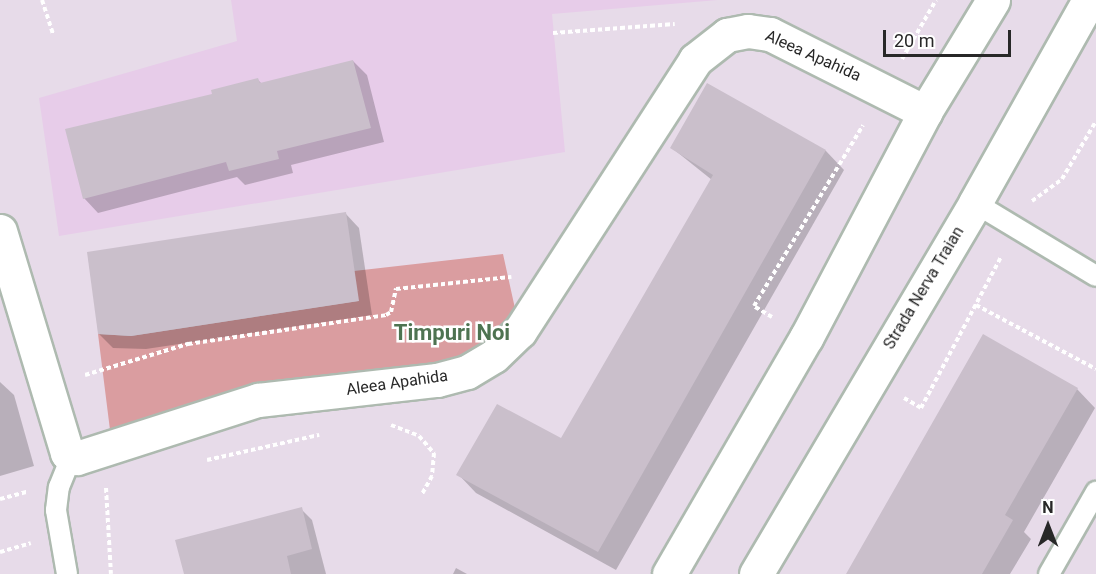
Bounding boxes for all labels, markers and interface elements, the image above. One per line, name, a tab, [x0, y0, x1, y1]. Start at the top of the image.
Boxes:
scale bar	[886, 18, 1014, 56]
street label: Aleea Apahida	[762, 26, 864, 86]
text: 20 m	[894, 30, 934, 51]
street label: Strada Nerva Traian	[880, 223, 968, 353]
district label: Timpuri Noi	[394, 320, 510, 346]
street label: Aleea Apahida	[345, 366, 449, 400]
north arrow	[1018, 496, 1078, 556]
text: N	[1042, 498, 1054, 517]

